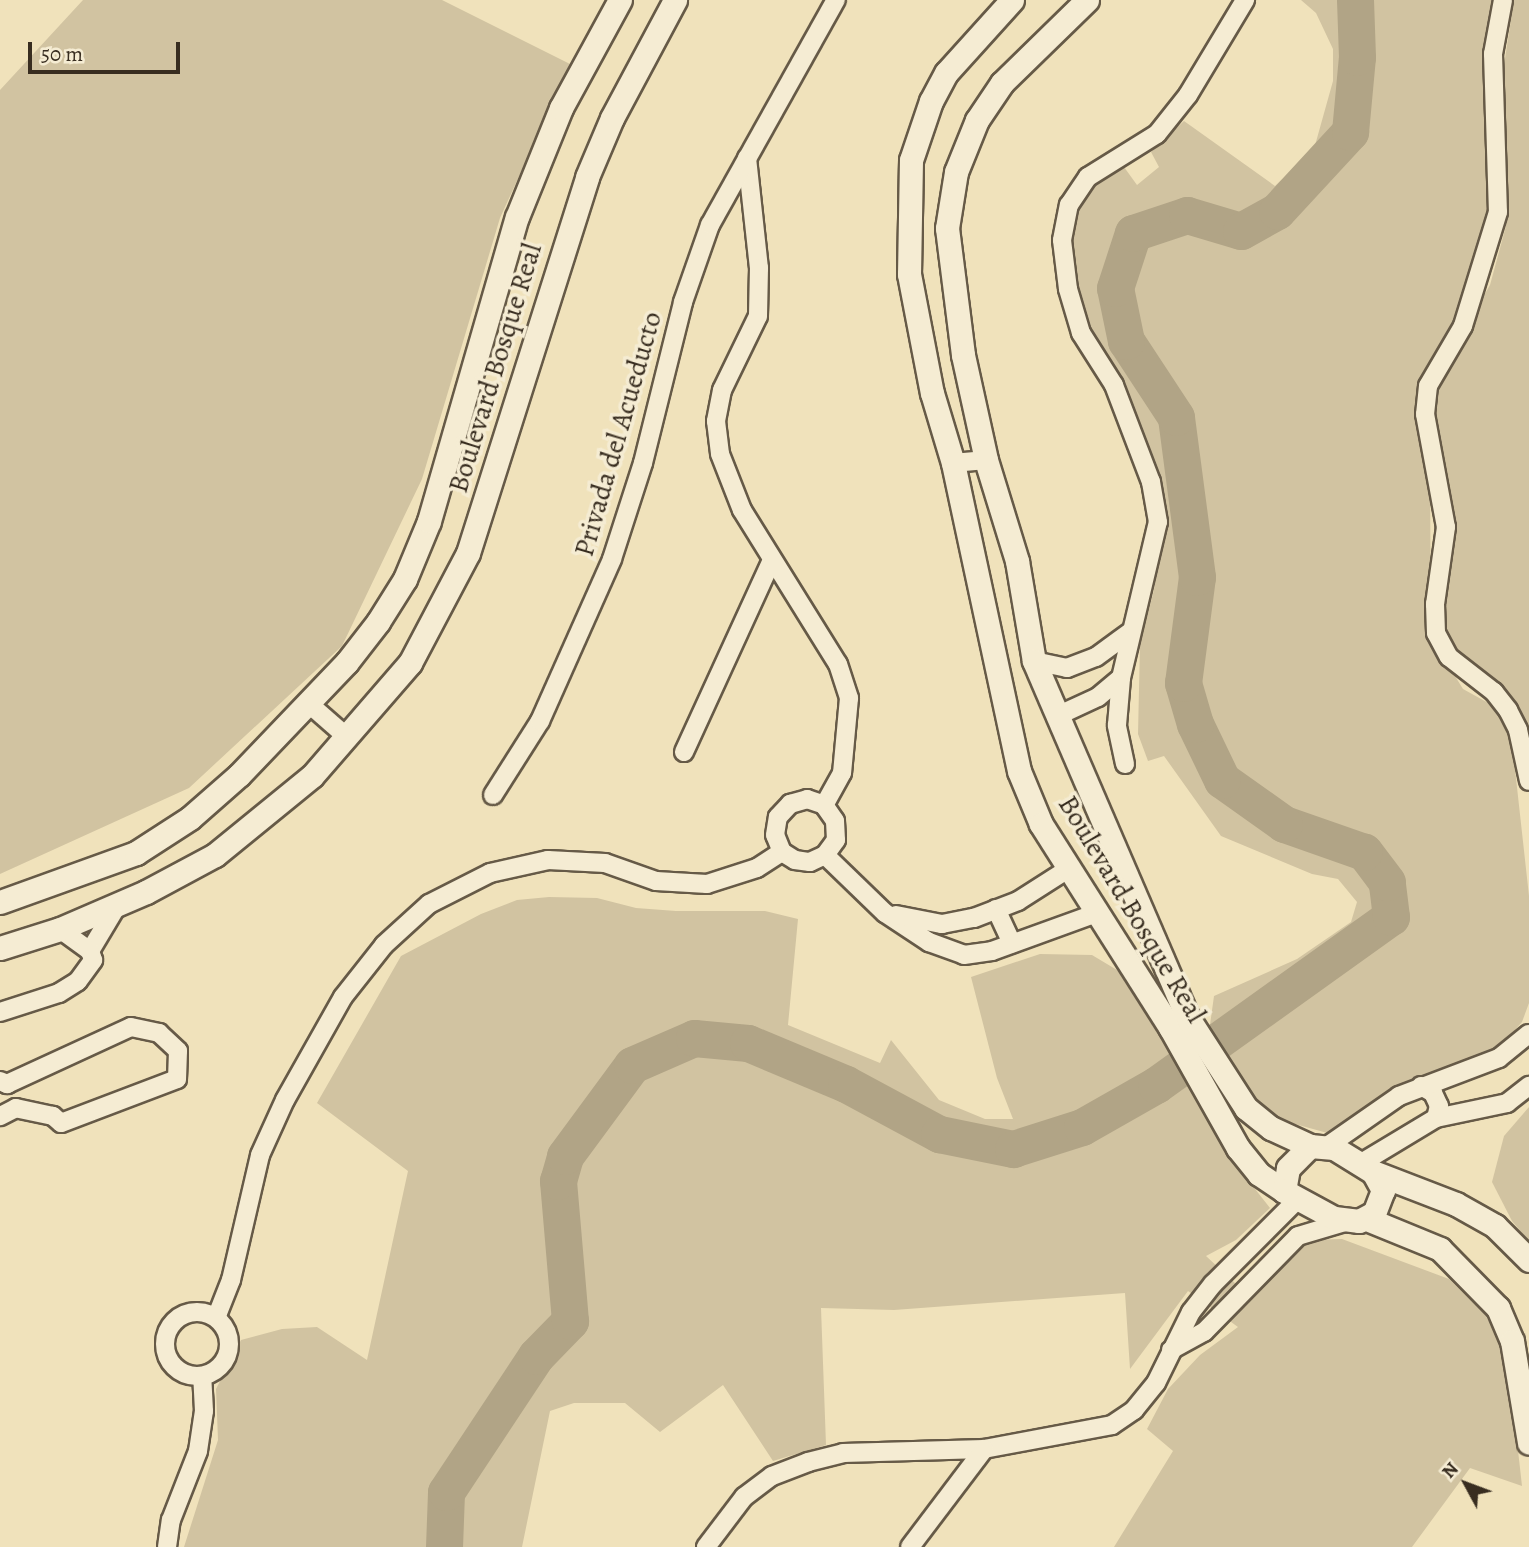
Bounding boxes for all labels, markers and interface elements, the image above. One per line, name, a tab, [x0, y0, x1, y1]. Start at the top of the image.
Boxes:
scale bar	[32, 28, 184, 72]
text: 50 m	[41, 40, 83, 68]
street label: Boulevard Bosque Real	[441, 239, 549, 497]
street label: Privada del Acueducto	[567, 308, 669, 560]
street label: Boulevard Bosque Real	[1051, 789, 1213, 1029]
north arrow	[1431, 1449, 1501, 1519]
text: N	[1436, 1456, 1465, 1484]

